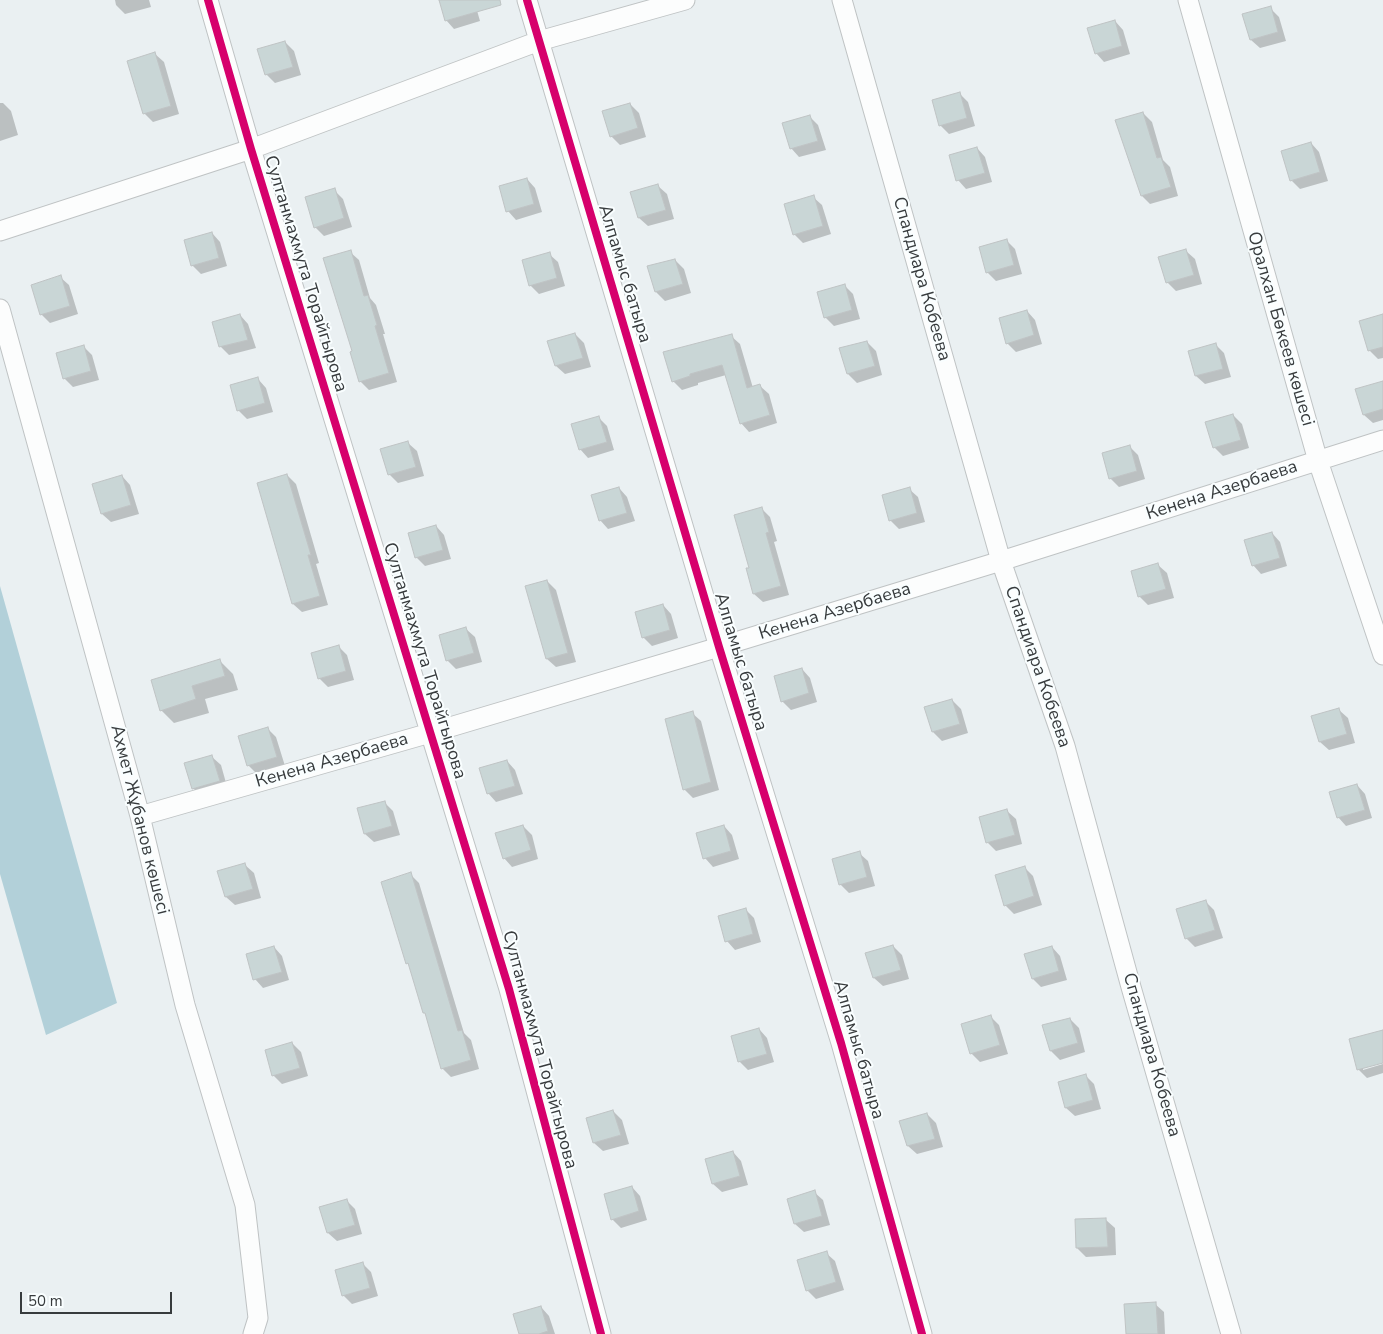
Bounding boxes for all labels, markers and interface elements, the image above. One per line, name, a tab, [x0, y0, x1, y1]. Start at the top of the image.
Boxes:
street label: Султанмахмута Торайгырова	[259, 153, 351, 395]
street label: Спандиара Кобеева	[887, 194, 955, 364]
street label: Алпамыс батыра	[593, 202, 655, 346]
street label: Оралхан Бөкеев көшесі	[1242, 229, 1318, 429]
street label: Кенена Азербаева	[1143, 456, 1301, 526]
street label: Султанмахмута Торайгырова	[378, 540, 470, 782]
street label: Кенена Азербаева	[756, 579, 914, 645]
street label: Спандиара Кобеева	[999, 583, 1075, 751]
street label: Алпамыс батыра	[709, 590, 771, 734]
street label: Ахмет Жұбанов көшесі	[105, 723, 173, 917]
street label: Кенена Азербаева	[253, 729, 411, 793]
street label: Султанмахмута Торайгырова	[497, 928, 581, 1172]
street label: Спандиара Кобеева	[1117, 970, 1185, 1140]
street label: Алпамыс батыра	[828, 978, 888, 1122]
scale bar	[22, 1282, 175, 1314]
text: 50 m	[28, 1291, 63, 1311]

